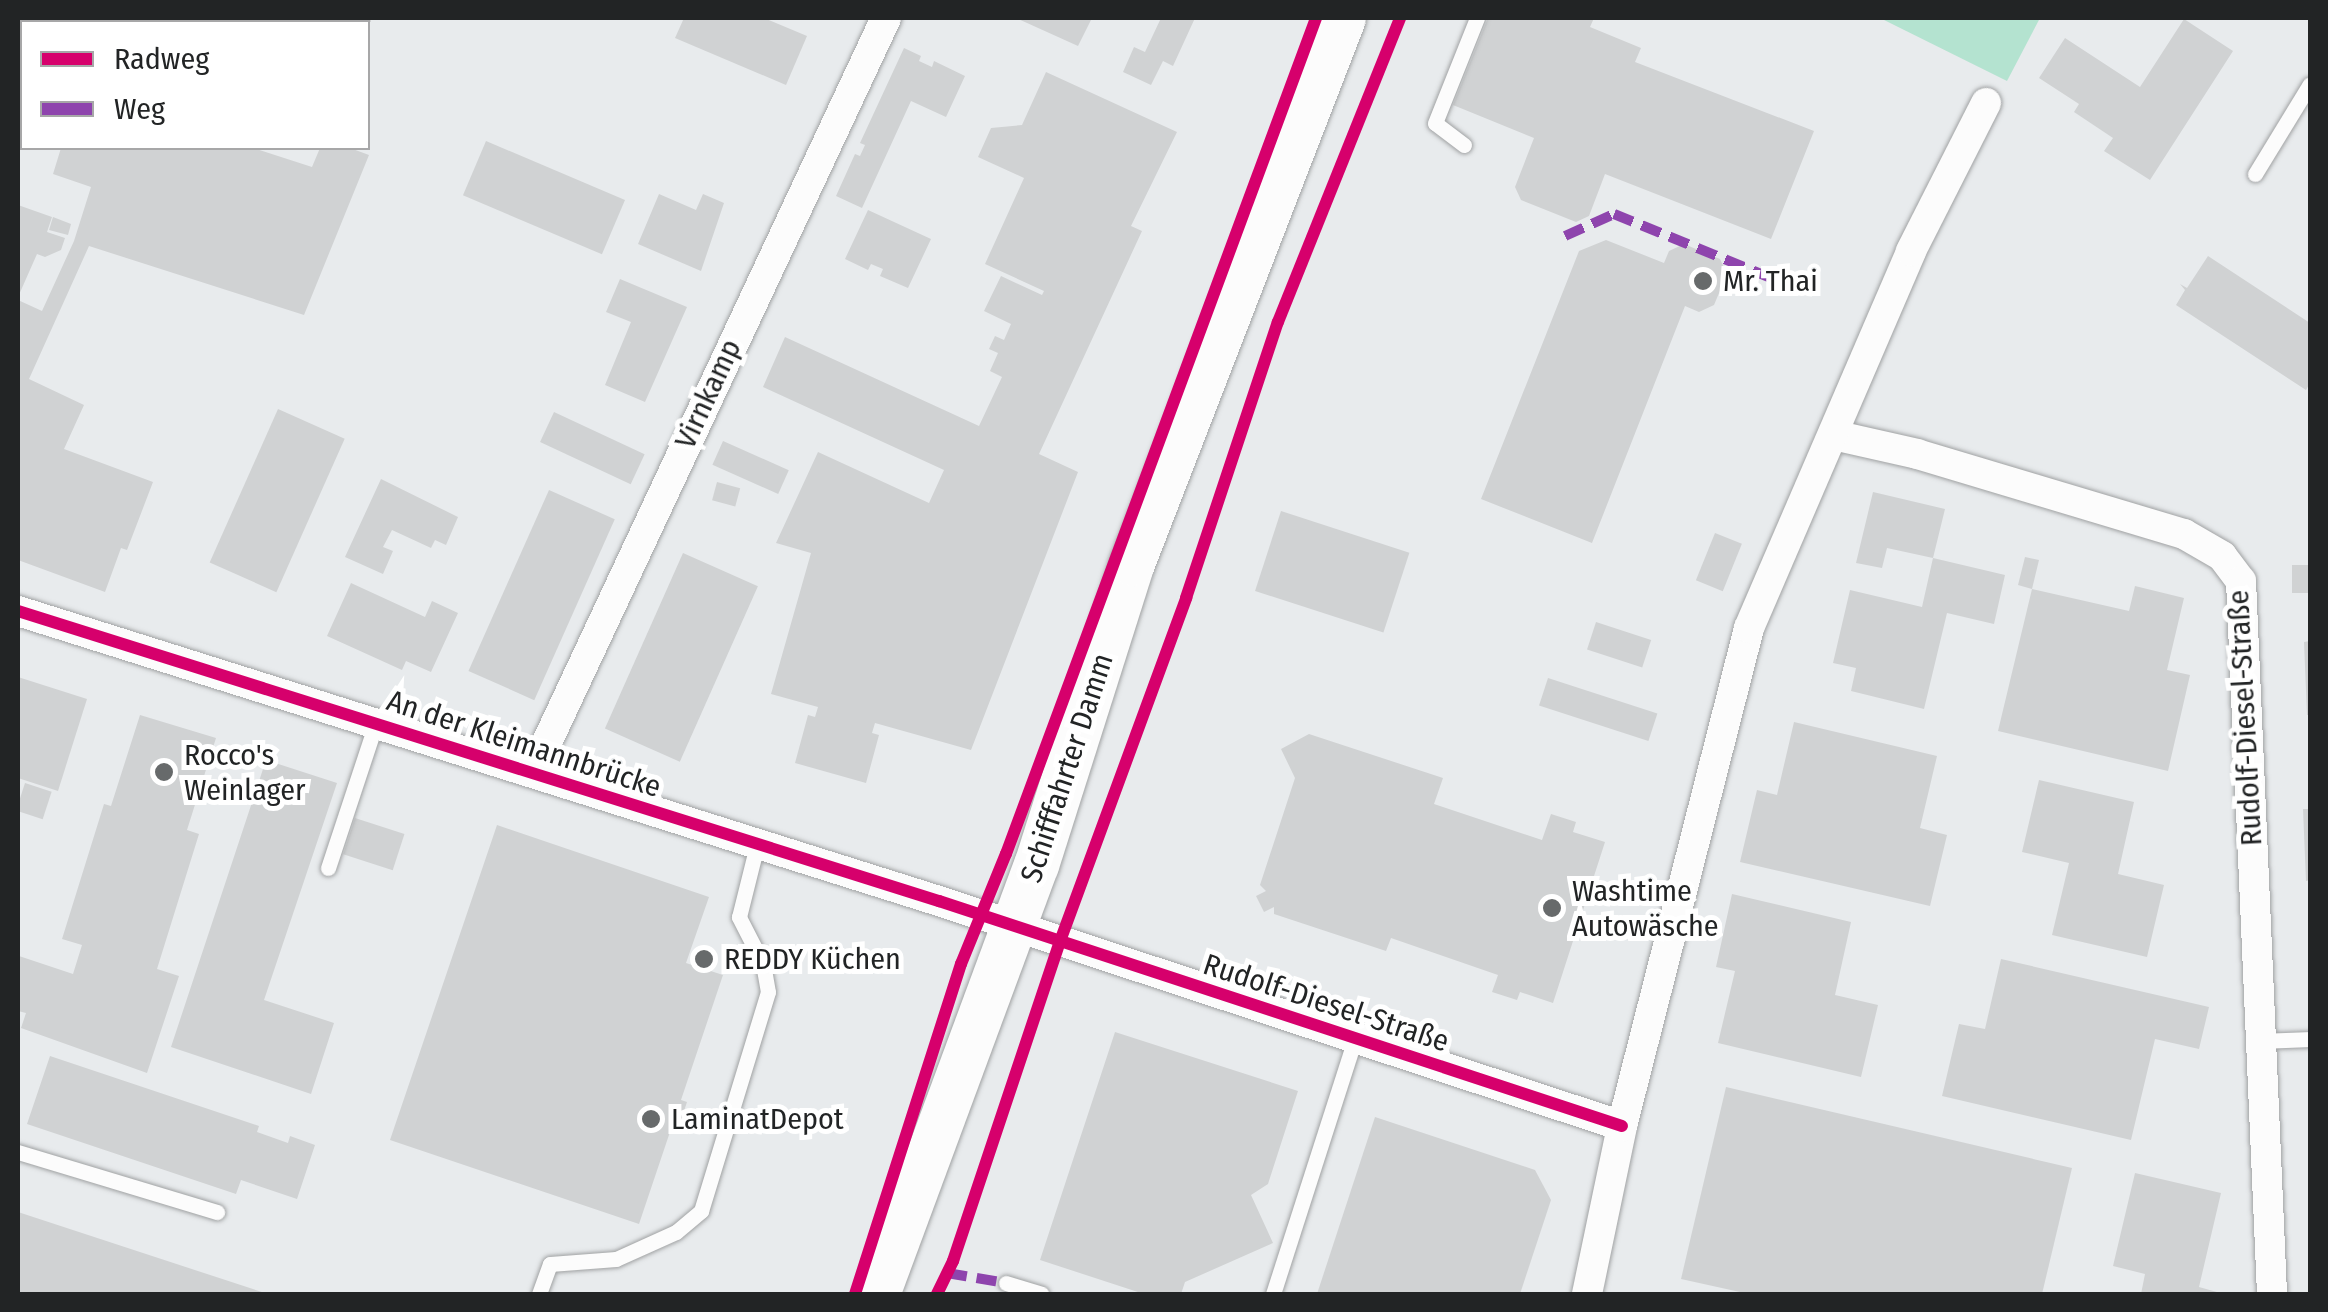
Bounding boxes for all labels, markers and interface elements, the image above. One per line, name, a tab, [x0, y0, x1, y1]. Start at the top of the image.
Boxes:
legend	[20, 20, 370, 150]
text: Radweg	[114, 41, 209, 77]
text: Weg	[114, 91, 165, 127]
place label: Mr. Thai	[1723, 263, 1818, 299]
marker: Mr. Thai	[1692, 270, 1714, 292]
street label: Virnkamp	[667, 334, 749, 454]
street label: Rudolf-Diesel-Straße	[2220, 589, 2270, 847]
street label: Schifffahrter Damm	[1013, 649, 1121, 887]
street label: An der Kleimannbrücke	[382, 683, 666, 805]
place label: Rocco's Weinlager	[184, 737, 305, 808]
marker: Rocco's Weinlager	[153, 761, 175, 783]
place label: Washtime Autowäsche	[1572, 873, 1719, 944]
marker: Washtime Autowäsche	[1541, 897, 1563, 919]
place label: REDDY Küchen	[724, 941, 901, 977]
street label: Rudolf-Diesel-Straße	[1199, 946, 1453, 1060]
marker: REDDY Küchen	[693, 948, 715, 970]
place label: LaminatDepot	[671, 1101, 844, 1137]
marker: LaminatDepot	[640, 1108, 662, 1130]

